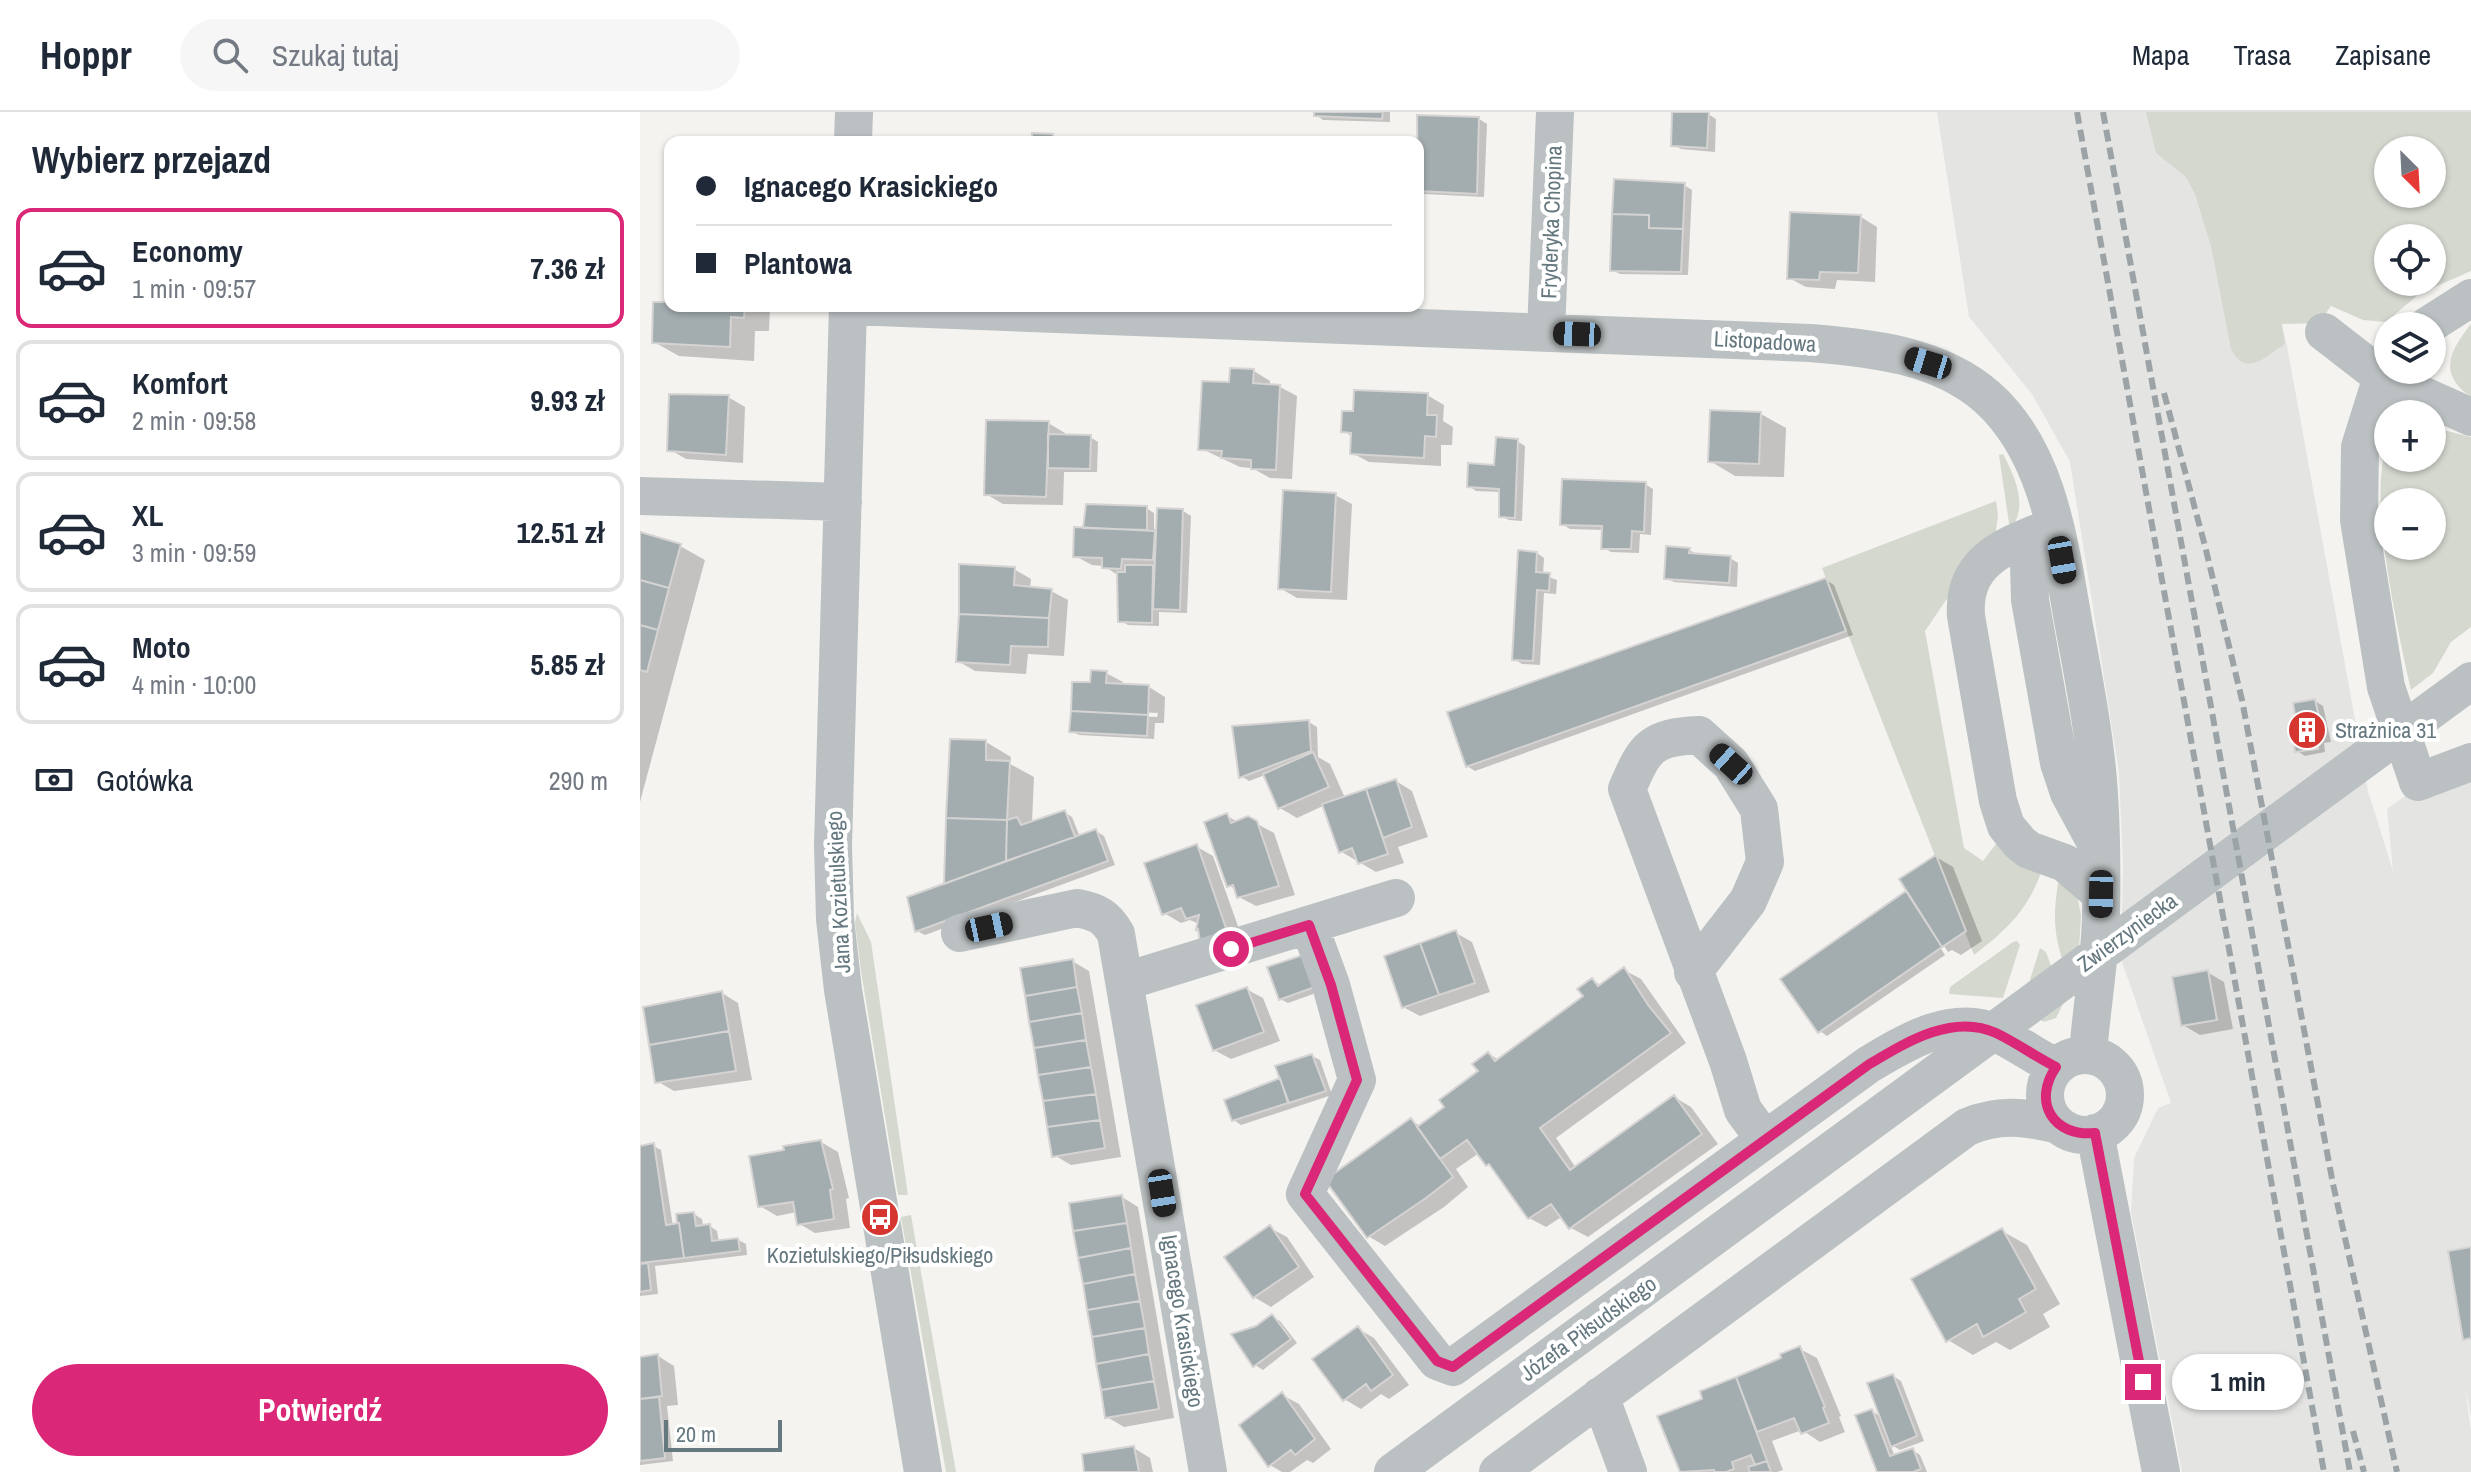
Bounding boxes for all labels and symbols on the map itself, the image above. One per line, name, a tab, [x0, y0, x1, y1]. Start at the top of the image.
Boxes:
north arrow	[2374, 136, 2446, 208]
street label: Fryderyka Chopina	[1533, 145, 1569, 299]
car	[1553, 321, 1601, 347]
street label: Listopadowa	[1713, 323, 1817, 359]
car	[1902, 345, 1954, 381]
car	[2046, 534, 2078, 586]
building icon: Strażnica 31	[2286, 709, 2328, 751]
place label: Strażnica 31	[2335, 715, 2436, 745]
car	[1705, 739, 1757, 789]
street label: Jana Kozietulskiego	[819, 810, 857, 974]
car	[2089, 870, 2113, 918]
street label: Zwierzyniecka	[2071, 886, 2183, 978]
car	[963, 910, 1015, 944]
route start	[1213, 931, 1249, 967]
car	[1146, 1167, 1178, 1219]
bus stop icon: Kozietulskiego/Piłsudskiego	[859, 1196, 901, 1238]
street label: Ignacego Krasickiego	[1155, 1232, 1211, 1410]
place label: Kozietulskiego/Piłsudskiego	[767, 1240, 993, 1270]
street label: Józefa Piłsudskiego	[1514, 1268, 1662, 1388]
callout: 1 min	[2171, 1354, 2303, 1410]
route end	[2125, 1364, 2161, 1400]
scale bar	[664, 1416, 782, 1452]

